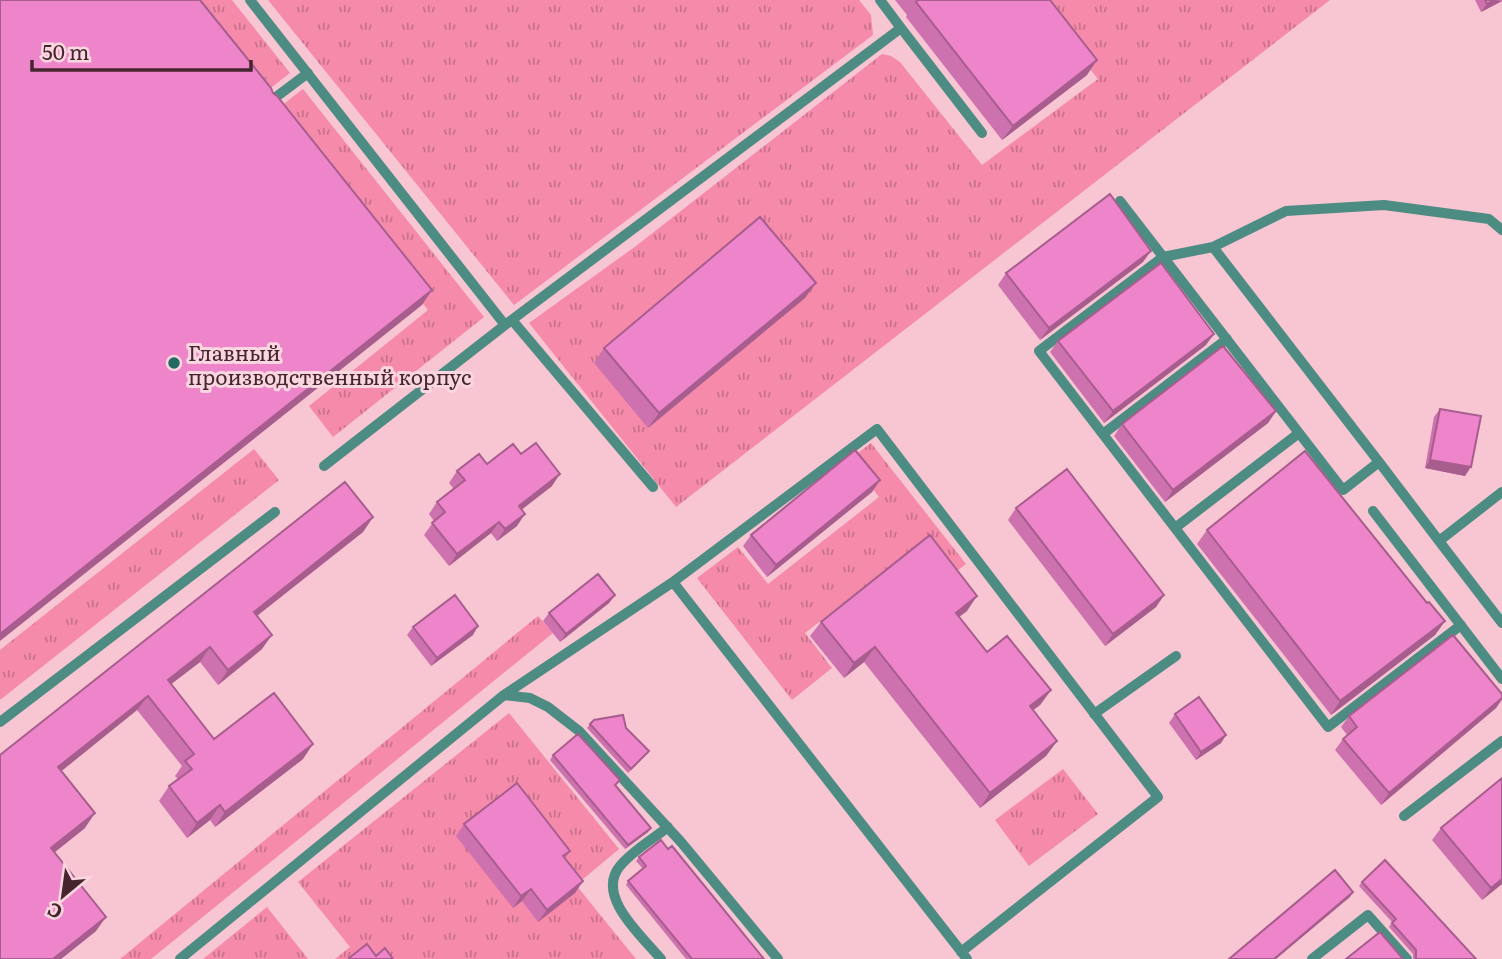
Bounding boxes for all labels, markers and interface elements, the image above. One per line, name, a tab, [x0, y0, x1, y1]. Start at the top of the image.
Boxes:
scale bar	[32, 28, 250, 72]
text: 50 m	[42, 35, 89, 66]
place label: Главный производственный корпус	[188, 336, 471, 391]
marker: Главный производственный корпус	[166, 355, 182, 371]
north arrow	[28, 861, 98, 931]
text: С	[42, 896, 67, 927]

